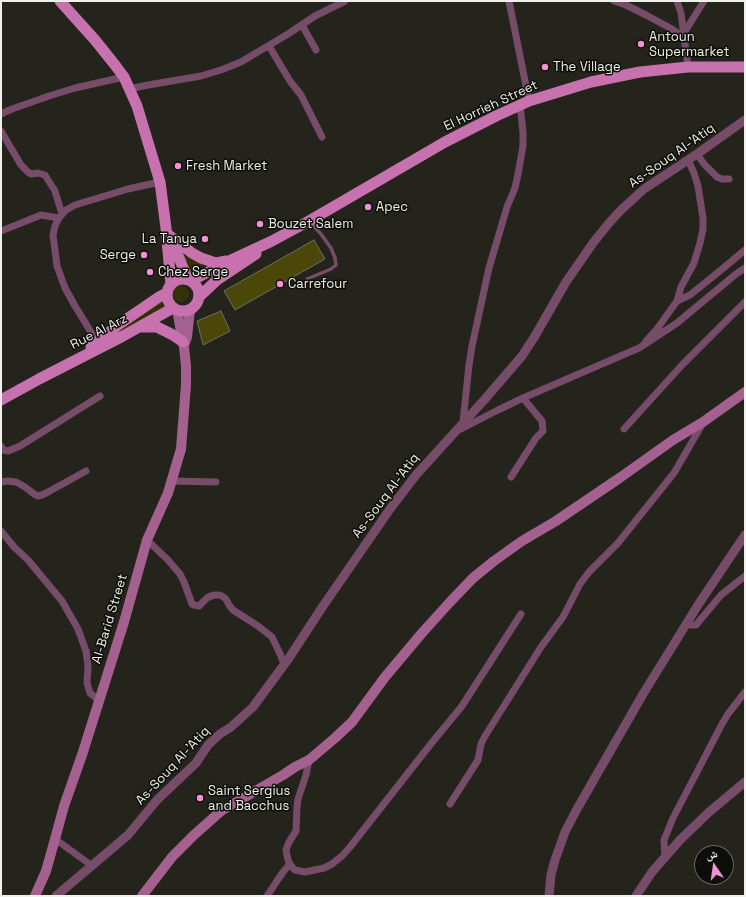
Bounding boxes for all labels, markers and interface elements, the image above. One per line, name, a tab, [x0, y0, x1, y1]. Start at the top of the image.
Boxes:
place label: Antoun Supermarket	[649, 29, 730, 60]
marker: Antoun Supermarket	[636, 39, 646, 49]
place label: The Village	[553, 59, 621, 75]
marker: The Village	[540, 62, 550, 72]
street label: El Horrieh Street	[441, 77, 541, 135]
street label: As-Souq Al-'Atiq	[626, 120, 718, 192]
place label: Fresh Market	[186, 158, 267, 174]
marker: Fresh Market	[173, 161, 183, 171]
place label: Apec	[376, 199, 408, 215]
marker: Apec	[363, 202, 373, 212]
place label: Bouzet Salem	[268, 216, 353, 232]
marker: Bouzet Salem	[255, 219, 265, 229]
place label: La Tanya	[142, 231, 197, 247]
marker: La Tanya	[200, 234, 210, 244]
place label: Serge	[100, 247, 136, 263]
marker: Serge	[139, 250, 149, 260]
place label: Chez Serge	[158, 264, 228, 280]
marker: Chez Serge	[145, 267, 155, 277]
place label: Carrefour	[288, 276, 347, 292]
marker: Carrefour	[275, 279, 285, 289]
street label: Rue Al Arz	[68, 311, 130, 353]
street label: As-Souq Al-'Atiq	[349, 451, 423, 541]
street label: Al-Barid Street	[89, 572, 131, 666]
street label: As-Souq Al-'Atiq	[133, 724, 213, 808]
place label: Saint Sergius and Bacchus	[208, 783, 290, 814]
marker: Saint Sergius and Bacchus	[195, 793, 205, 803]
north arrow	[694, 845, 734, 885]
text: ش	[704, 846, 719, 862]

